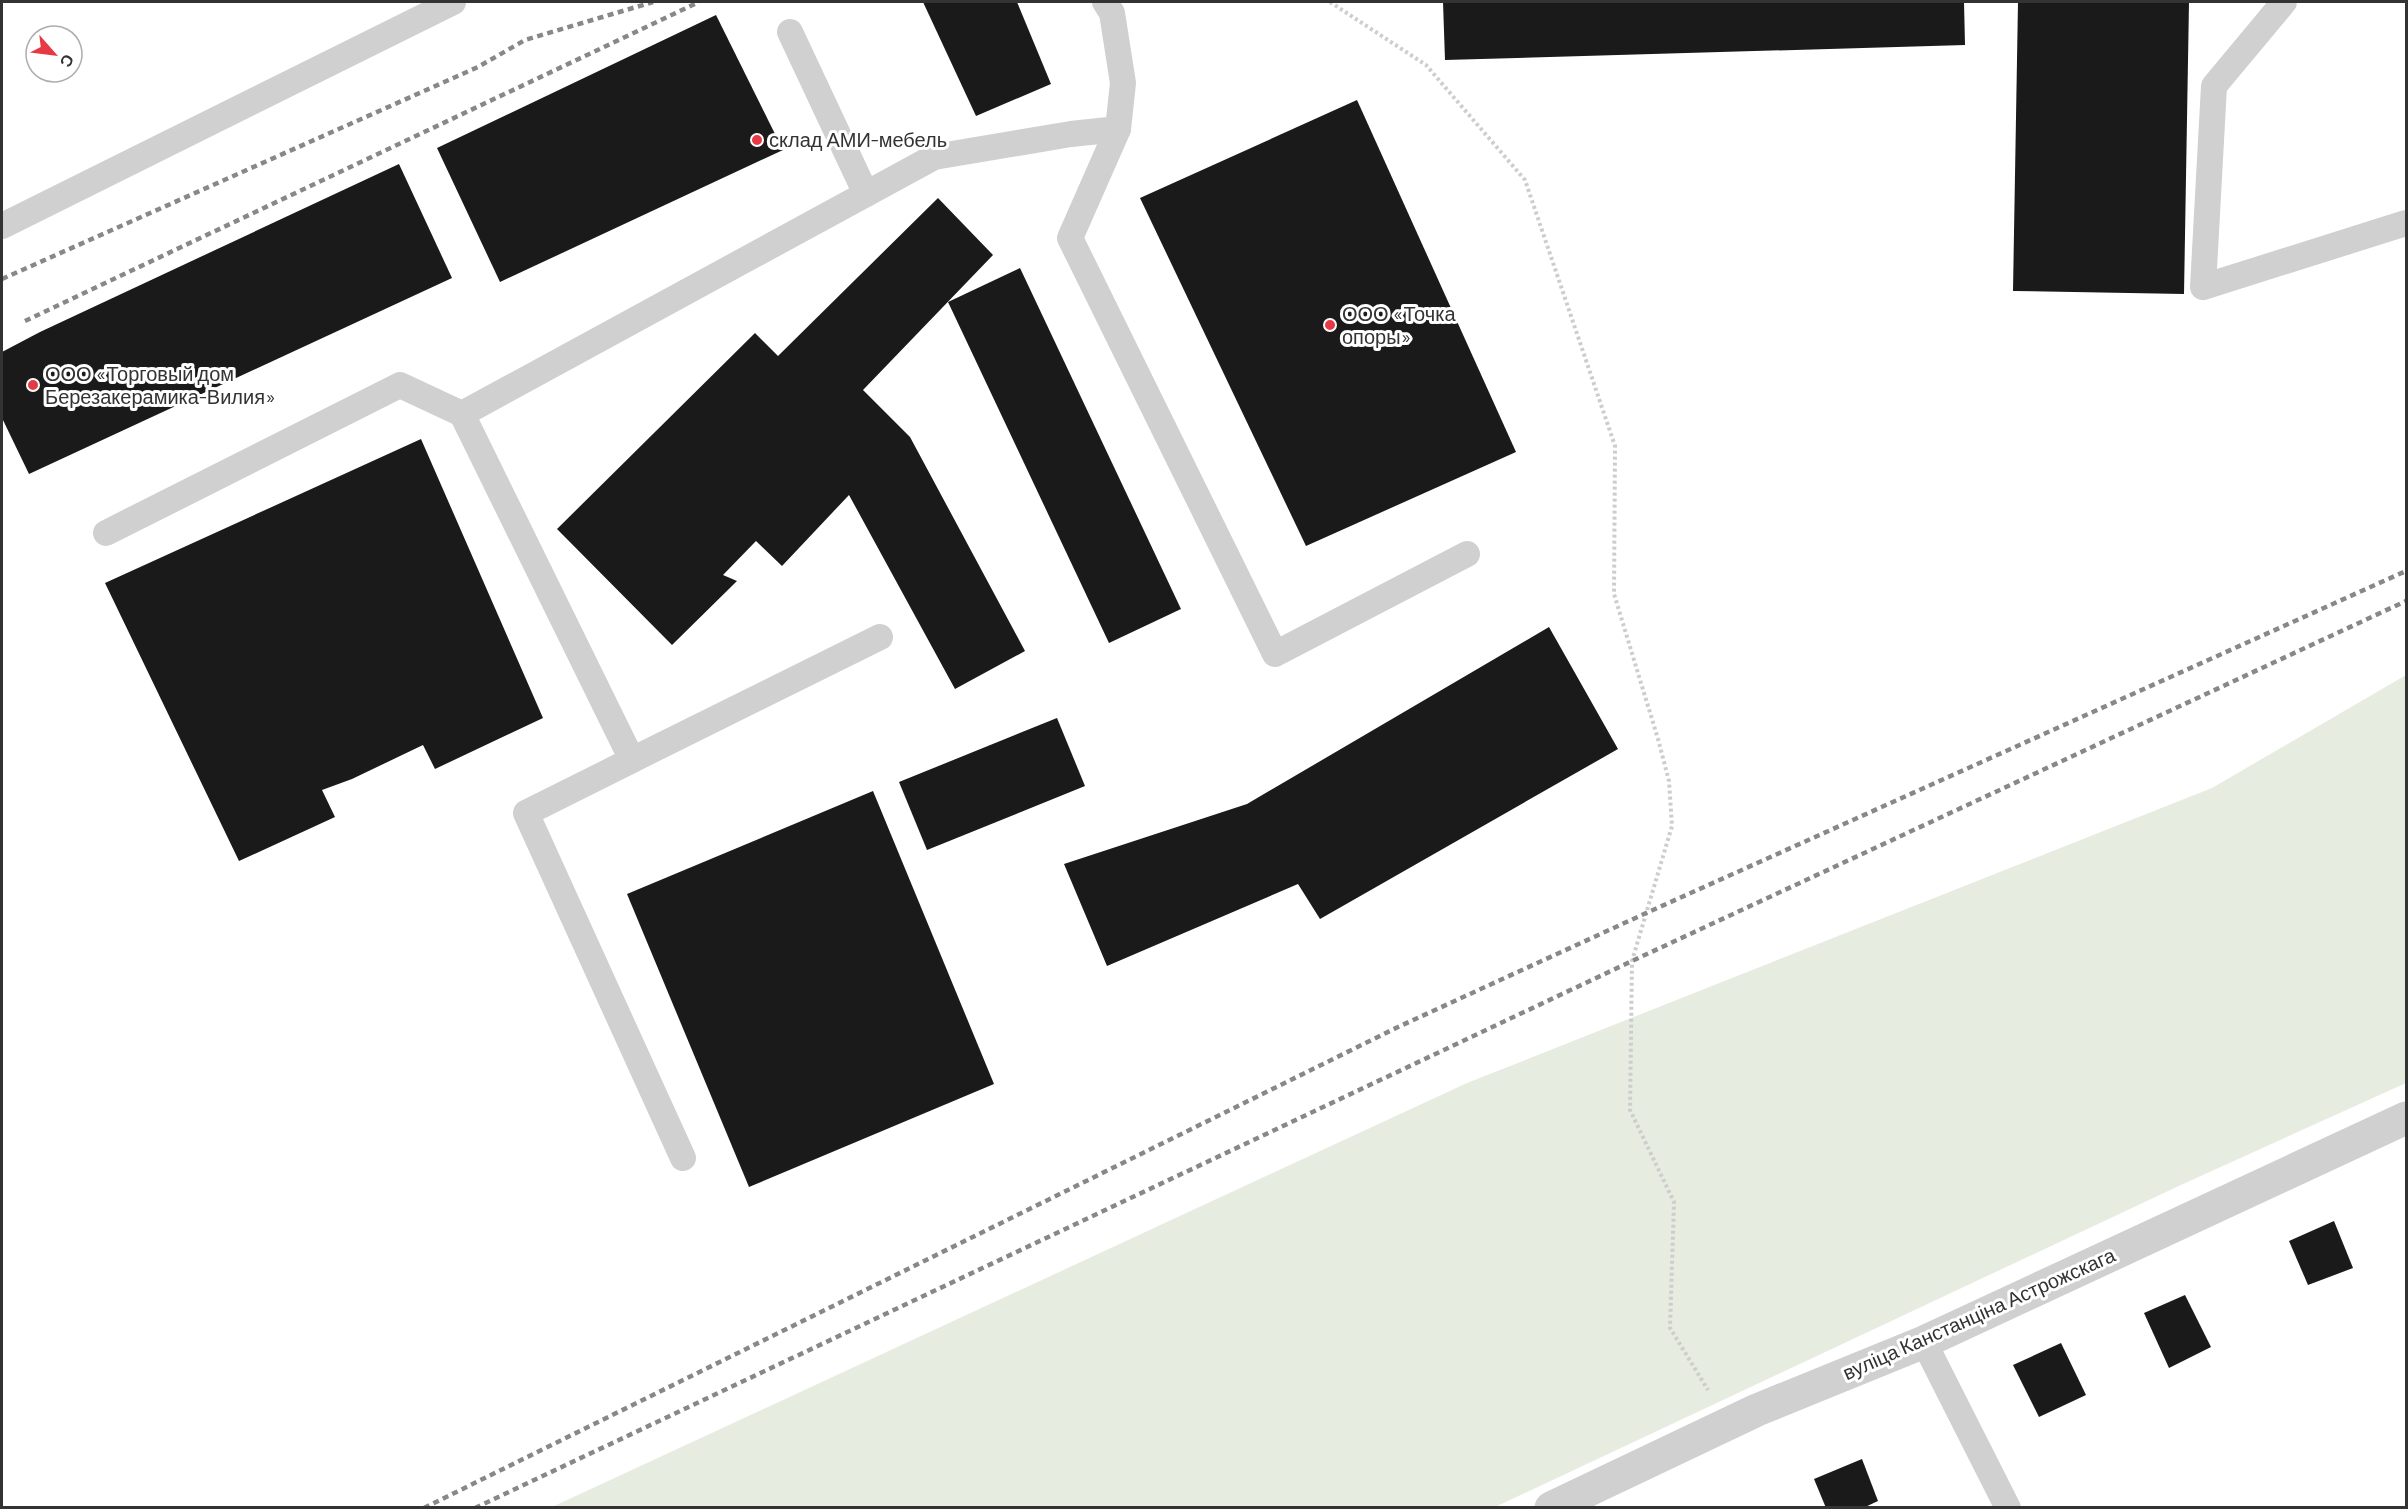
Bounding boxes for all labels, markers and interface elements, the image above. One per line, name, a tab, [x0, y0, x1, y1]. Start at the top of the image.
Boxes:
north arrow	[24, 24, 84, 84]
text: С	[56, 52, 79, 71]
place label: склад АМИ-мебель	[769, 127, 947, 151]
marker: склад АМИ-мебель	[750, 133, 764, 147]
place label: ООО «Точка опоры»	[1342, 301, 1456, 348]
marker: ООО «Точка опоры»	[1323, 318, 1337, 332]
place label: ООО «Торговый дом Березакерамика-Вилия»	[45, 361, 276, 408]
marker: ООО «Торговый дом Березакерамика-Вилия»	[26, 378, 40, 392]
street label: вуліца Канстанціна Астрожскага	[1839, 1242, 2119, 1384]

